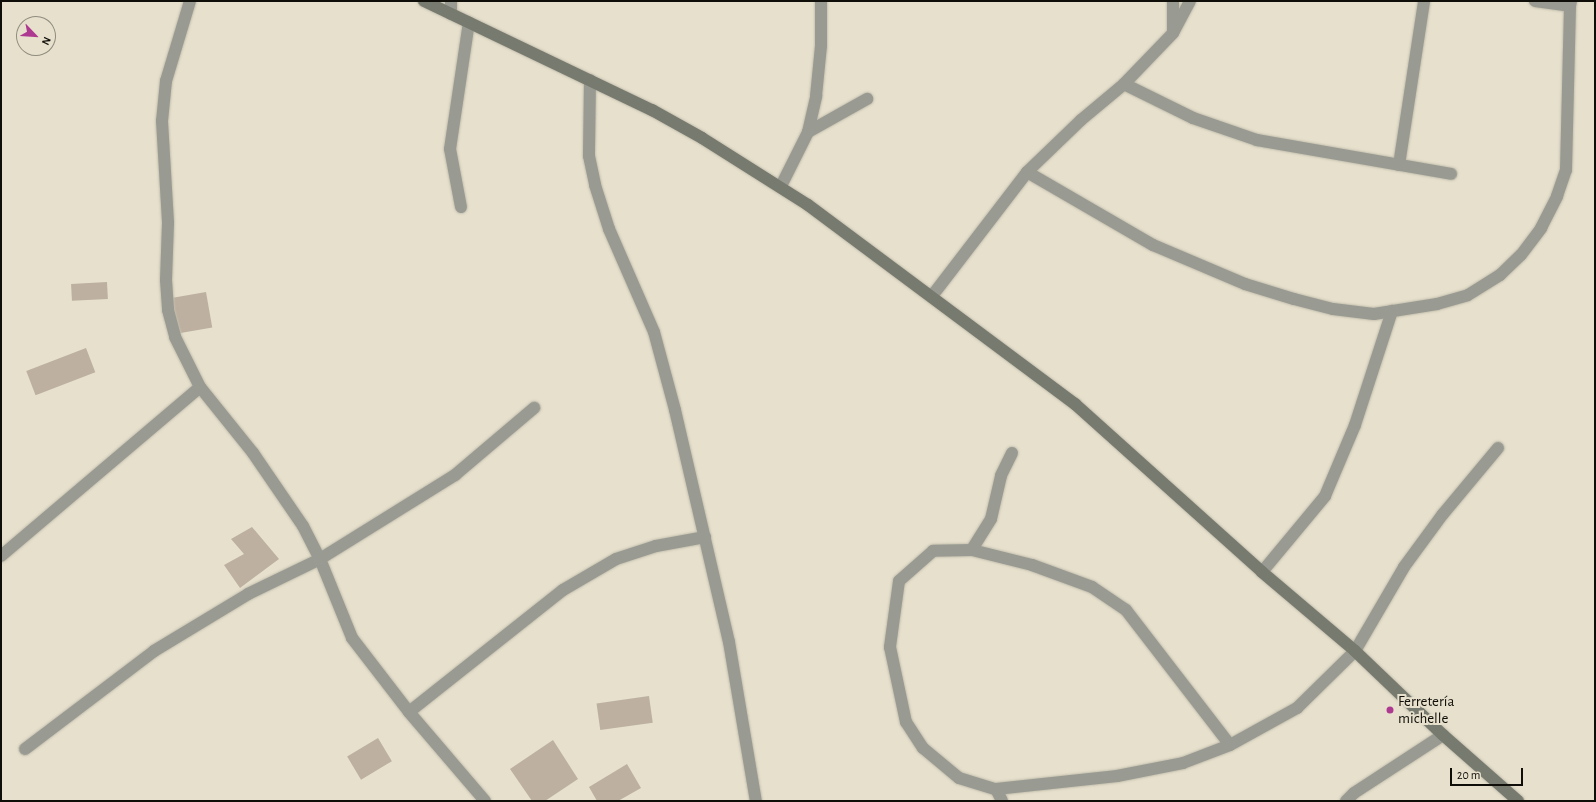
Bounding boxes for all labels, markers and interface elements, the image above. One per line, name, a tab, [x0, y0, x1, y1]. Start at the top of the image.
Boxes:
north arrow	[16, 16, 56, 56]
text: N	[40, 35, 53, 47]
place label: Ferretería michelle	[1398, 692, 1454, 727]
marker: Ferretería michelle	[1385, 705, 1395, 715]
scale bar	[1452, 760, 1525, 786]
text: 20 m	[1457, 769, 1480, 781]

